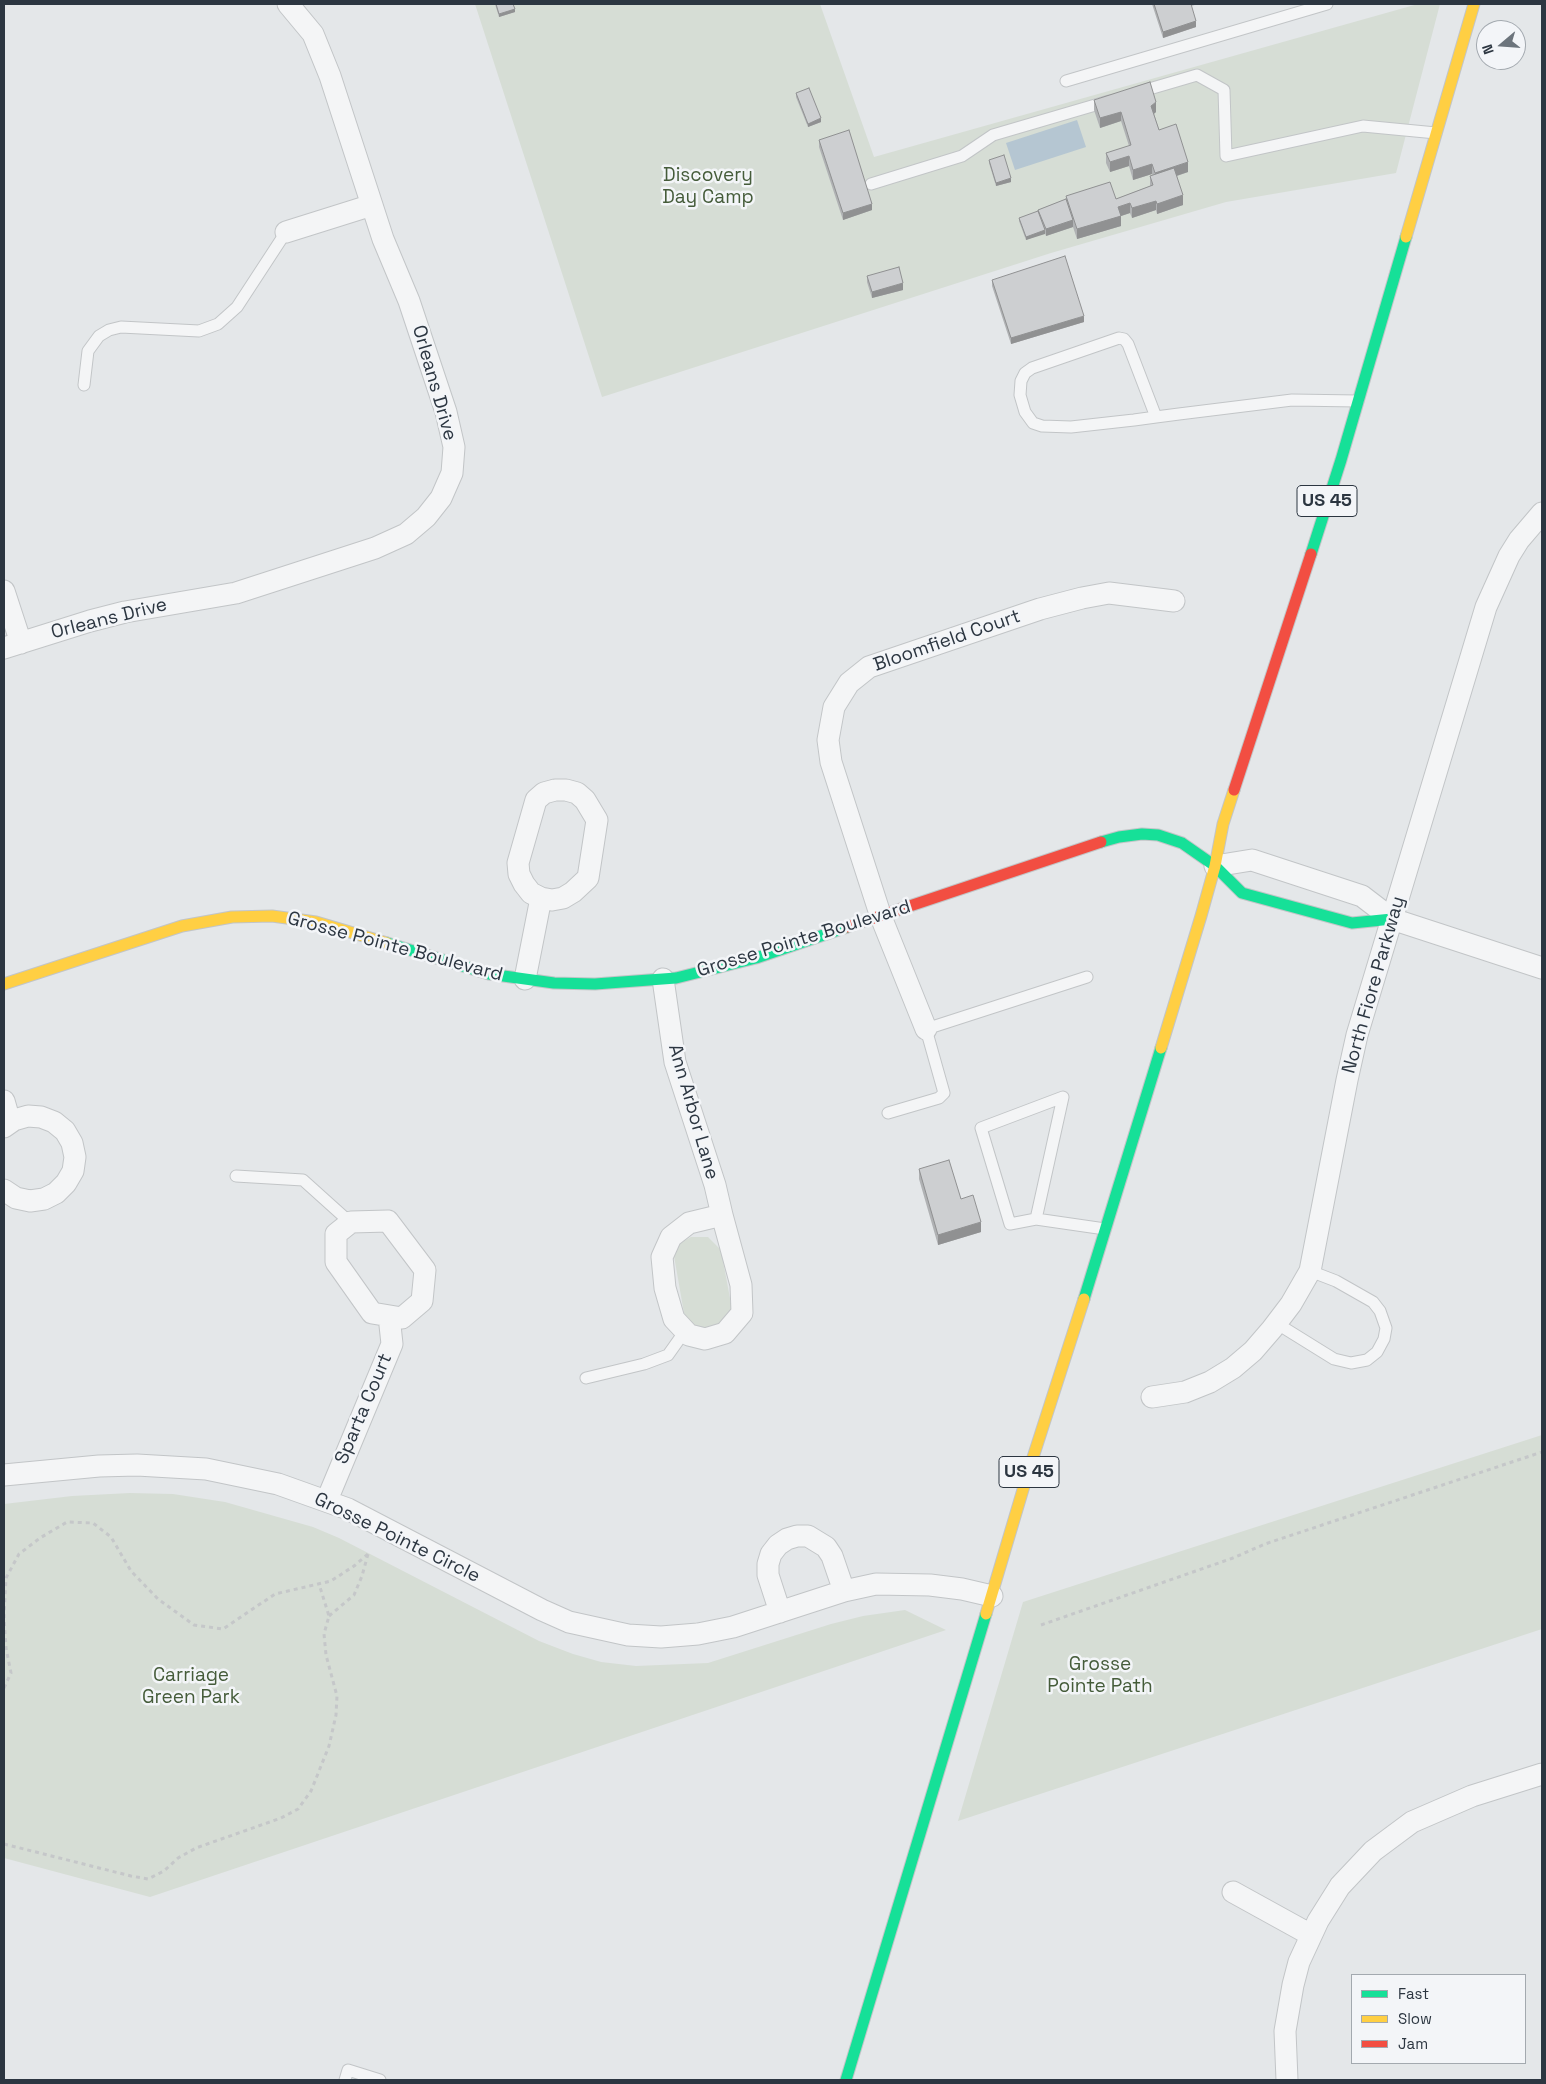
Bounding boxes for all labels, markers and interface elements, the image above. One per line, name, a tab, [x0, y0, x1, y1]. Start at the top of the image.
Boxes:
north arrow	[1476, 20, 1526, 70]
text: N	[1478, 42, 1498, 57]
park label: Discovery Day Camp	[662, 165, 754, 209]
street label: Orleans Drive	[407, 323, 461, 443]
road number: US 45	[1297, 486, 1357, 516]
street label: Orleans Drive	[49, 594, 169, 644]
street label: Bloomfield Court	[871, 605, 1023, 677]
street label: North Fiore Parkway	[1338, 894, 1410, 1076]
street label: Grosse Pointe Boulevard	[694, 896, 914, 982]
street label: Grosse Pointe Boulevard	[285, 907, 505, 987]
street label: Ann Arbor Lane	[663, 1042, 723, 1182]
street label: Sparta Court	[330, 1350, 398, 1468]
road number: US 45	[999, 1456, 1059, 1488]
street label: Grosse Pointe Circle	[310, 1488, 484, 1588]
park label: Grosse Pointe Path	[1047, 1654, 1153, 1698]
park label: Carriage Green Park	[142, 1665, 240, 1709]
legend	[1351, 1974, 1526, 2064]
text: Fast	[1398, 1984, 1429, 2003]
text: Slow	[1398, 2009, 1432, 2028]
text: Jam	[1398, 2034, 1428, 2053]

